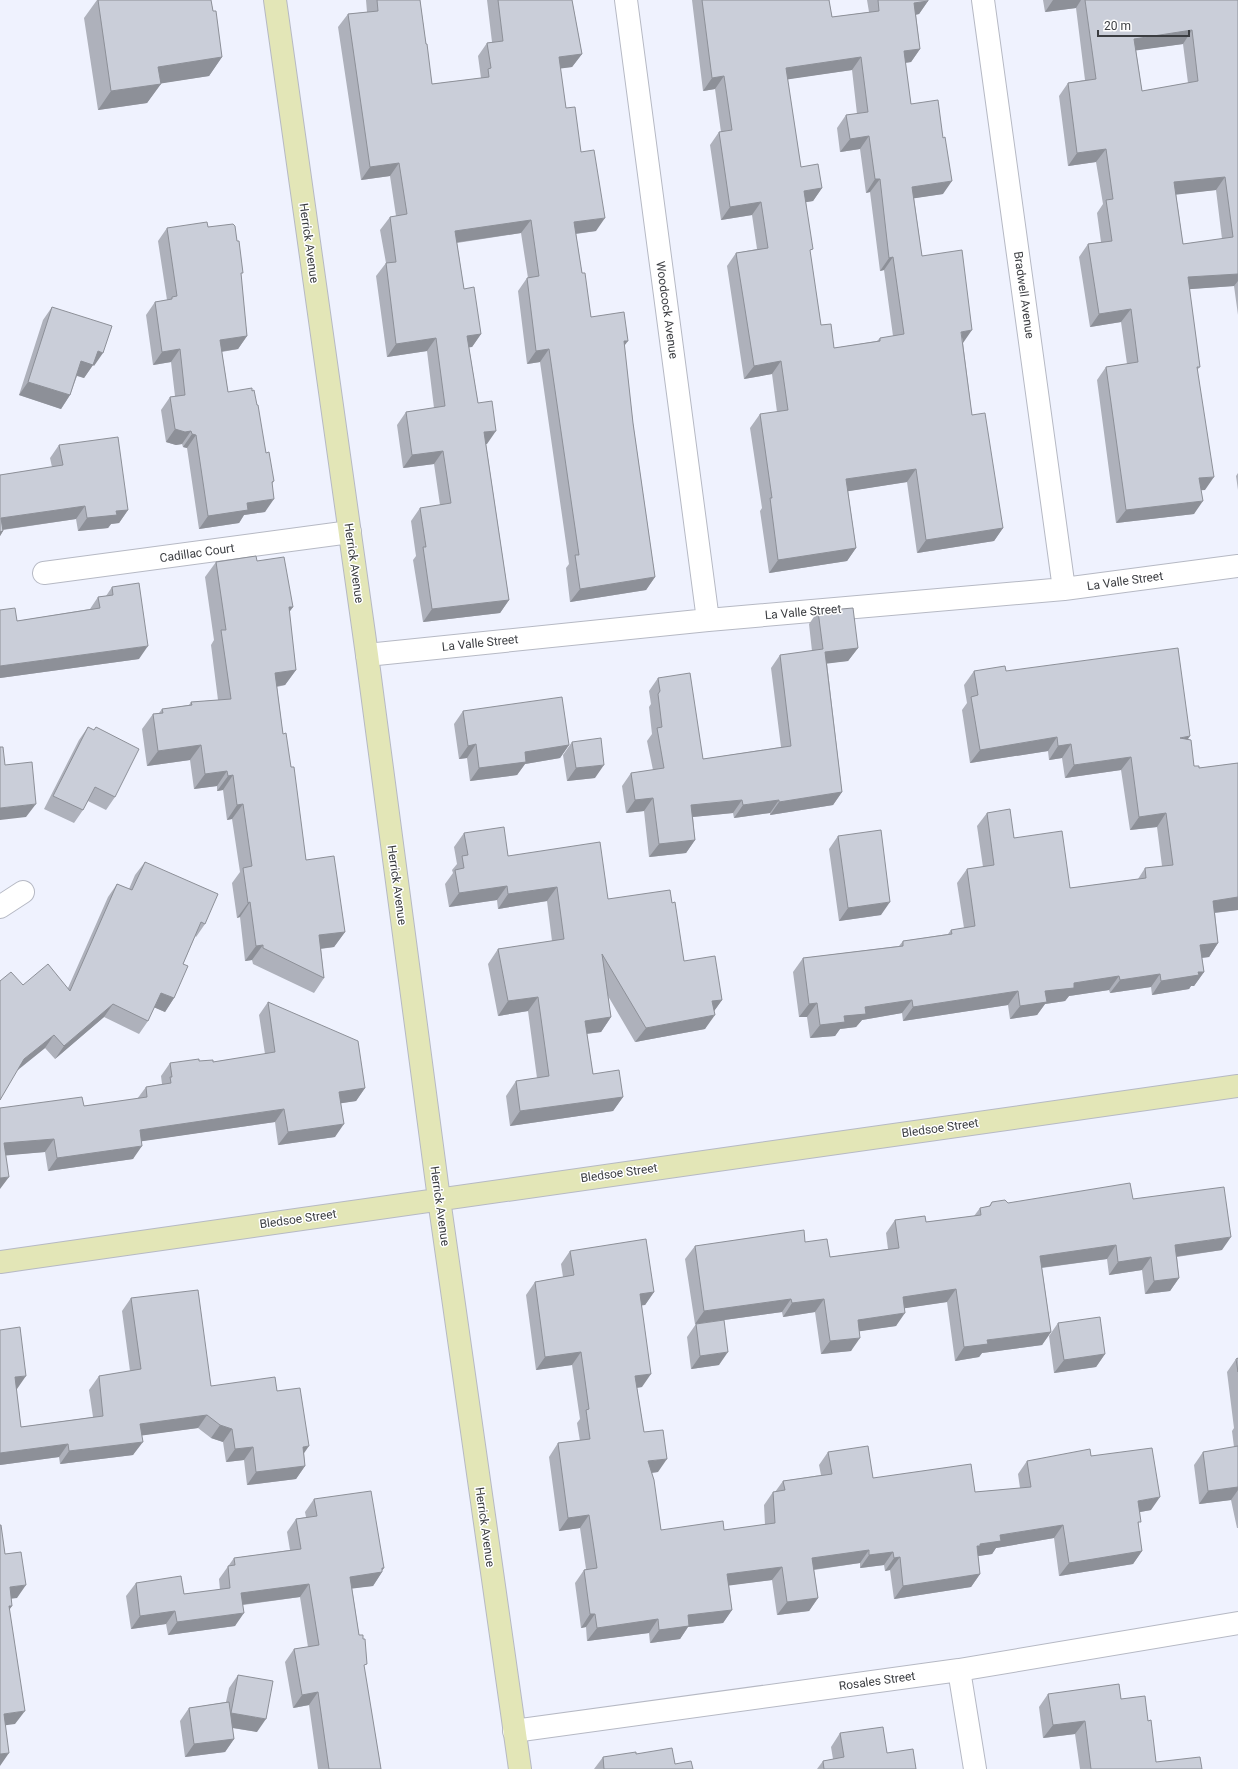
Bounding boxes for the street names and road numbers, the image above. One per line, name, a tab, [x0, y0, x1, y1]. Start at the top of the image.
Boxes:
street label: Herrick Avenue	[296, 202, 322, 284]
street label: Bradwell Avenue	[1011, 250, 1037, 340]
street label: Woodcock Avenue	[653, 260, 681, 360]
street label: Herrick Avenue	[341, 522, 367, 604]
street label: Cadillac Court	[159, 541, 235, 565]
street label: La Valle Street	[1086, 569, 1164, 593]
street label: La Valle Street	[764, 602, 842, 622]
street label: La Valle Street	[441, 632, 519, 654]
street label: Herrick Avenue	[384, 844, 410, 926]
street label: Bledsoe Street	[901, 1116, 979, 1140]
street label: Bledsoe Street	[580, 1161, 658, 1185]
street label: Herrick Avenue	[427, 1165, 453, 1247]
street label: Bledsoe Street	[259, 1207, 337, 1231]
street label: Herrick Avenue	[472, 1486, 498, 1568]
street label: Rosales Street	[838, 1669, 916, 1693]

